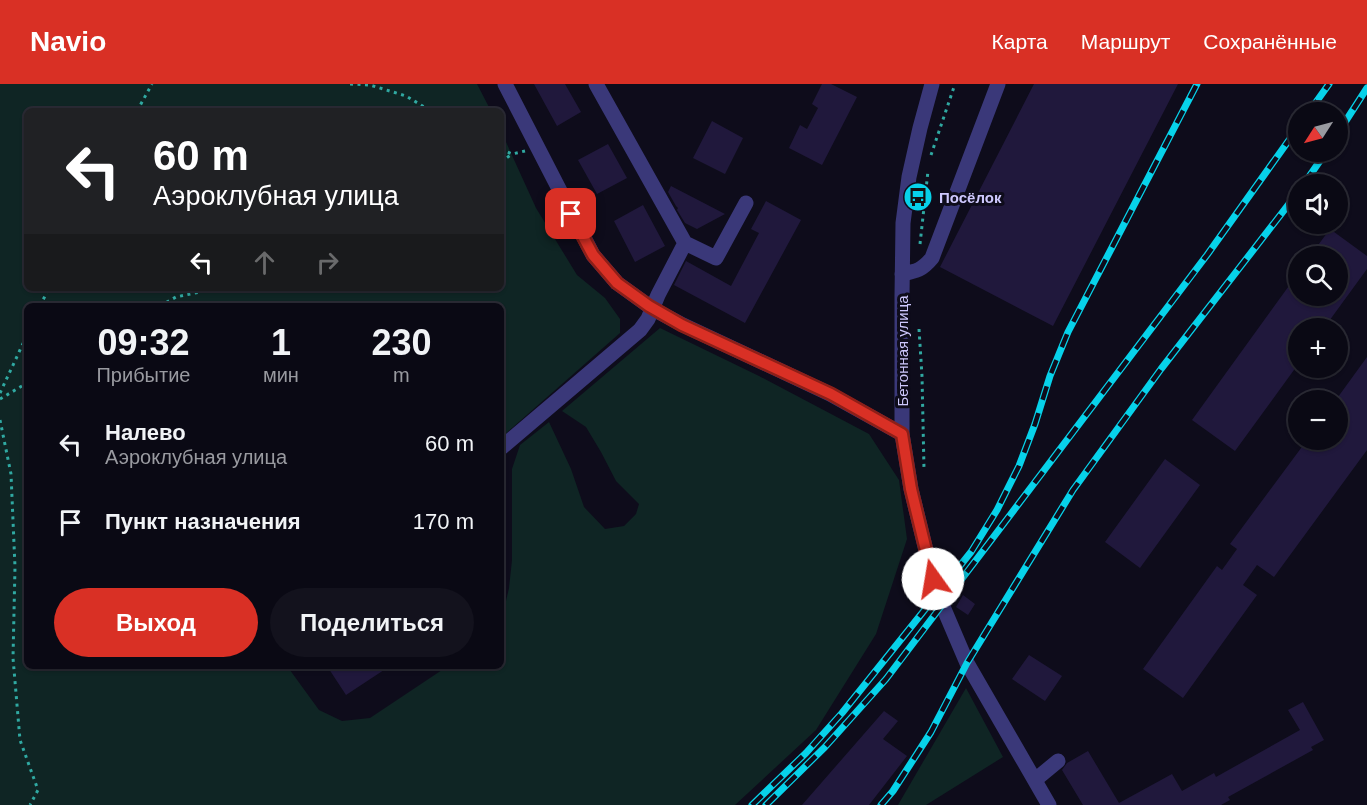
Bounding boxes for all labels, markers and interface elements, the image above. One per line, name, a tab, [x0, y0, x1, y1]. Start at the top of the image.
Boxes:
text: Navio	[30, 26, 106, 57]
text: Карта	[992, 30, 1048, 53]
text: Маршрут	[1081, 30, 1170, 53]
text: Сохранённые	[1203, 30, 1337, 53]
north arrow	[1288, 102, 1348, 162]
map controls	[1288, 102, 1348, 450]
icon: left	[54, 132, 132, 210]
text: 60 m	[153, 132, 249, 179]
button: sound	[1288, 174, 1348, 234]
text: Аэроклубная улица	[153, 181, 399, 211]
bus stop icon: Посёлок	[902, 181, 934, 213]
pin	[545, 188, 596, 239]
place label: Посёлок	[939, 189, 1002, 206]
icon: arrive	[554, 197, 587, 230]
icon: left	[185, 246, 218, 279]
icon: ahead	[248, 246, 281, 279]
icon: right	[311, 246, 344, 279]
button: search	[1288, 246, 1348, 306]
street label: Бетонная улица	[894, 295, 911, 407]
button: +	[1288, 318, 1348, 378]
text: 09:32	[97, 322, 190, 363]
text: 1	[271, 322, 291, 363]
text: 230	[371, 322, 431, 363]
text: Прибытие	[96, 364, 190, 386]
text: мин	[263, 364, 299, 386]
text: m	[393, 364, 410, 386]
button: −	[1288, 390, 1348, 450]
text: Налево	[105, 420, 186, 445]
icon: left	[54, 428, 87, 461]
text: 60 m	[425, 431, 474, 456]
text: Аэроклубная улица	[105, 446, 287, 468]
icon: arrive	[54, 506, 87, 539]
text: Пункт назначения	[105, 509, 301, 534]
text: 170 m	[413, 509, 474, 534]
position arrow	[901, 547, 965, 611]
button: Выход	[54, 588, 258, 657]
button: Поделиться	[270, 588, 474, 657]

